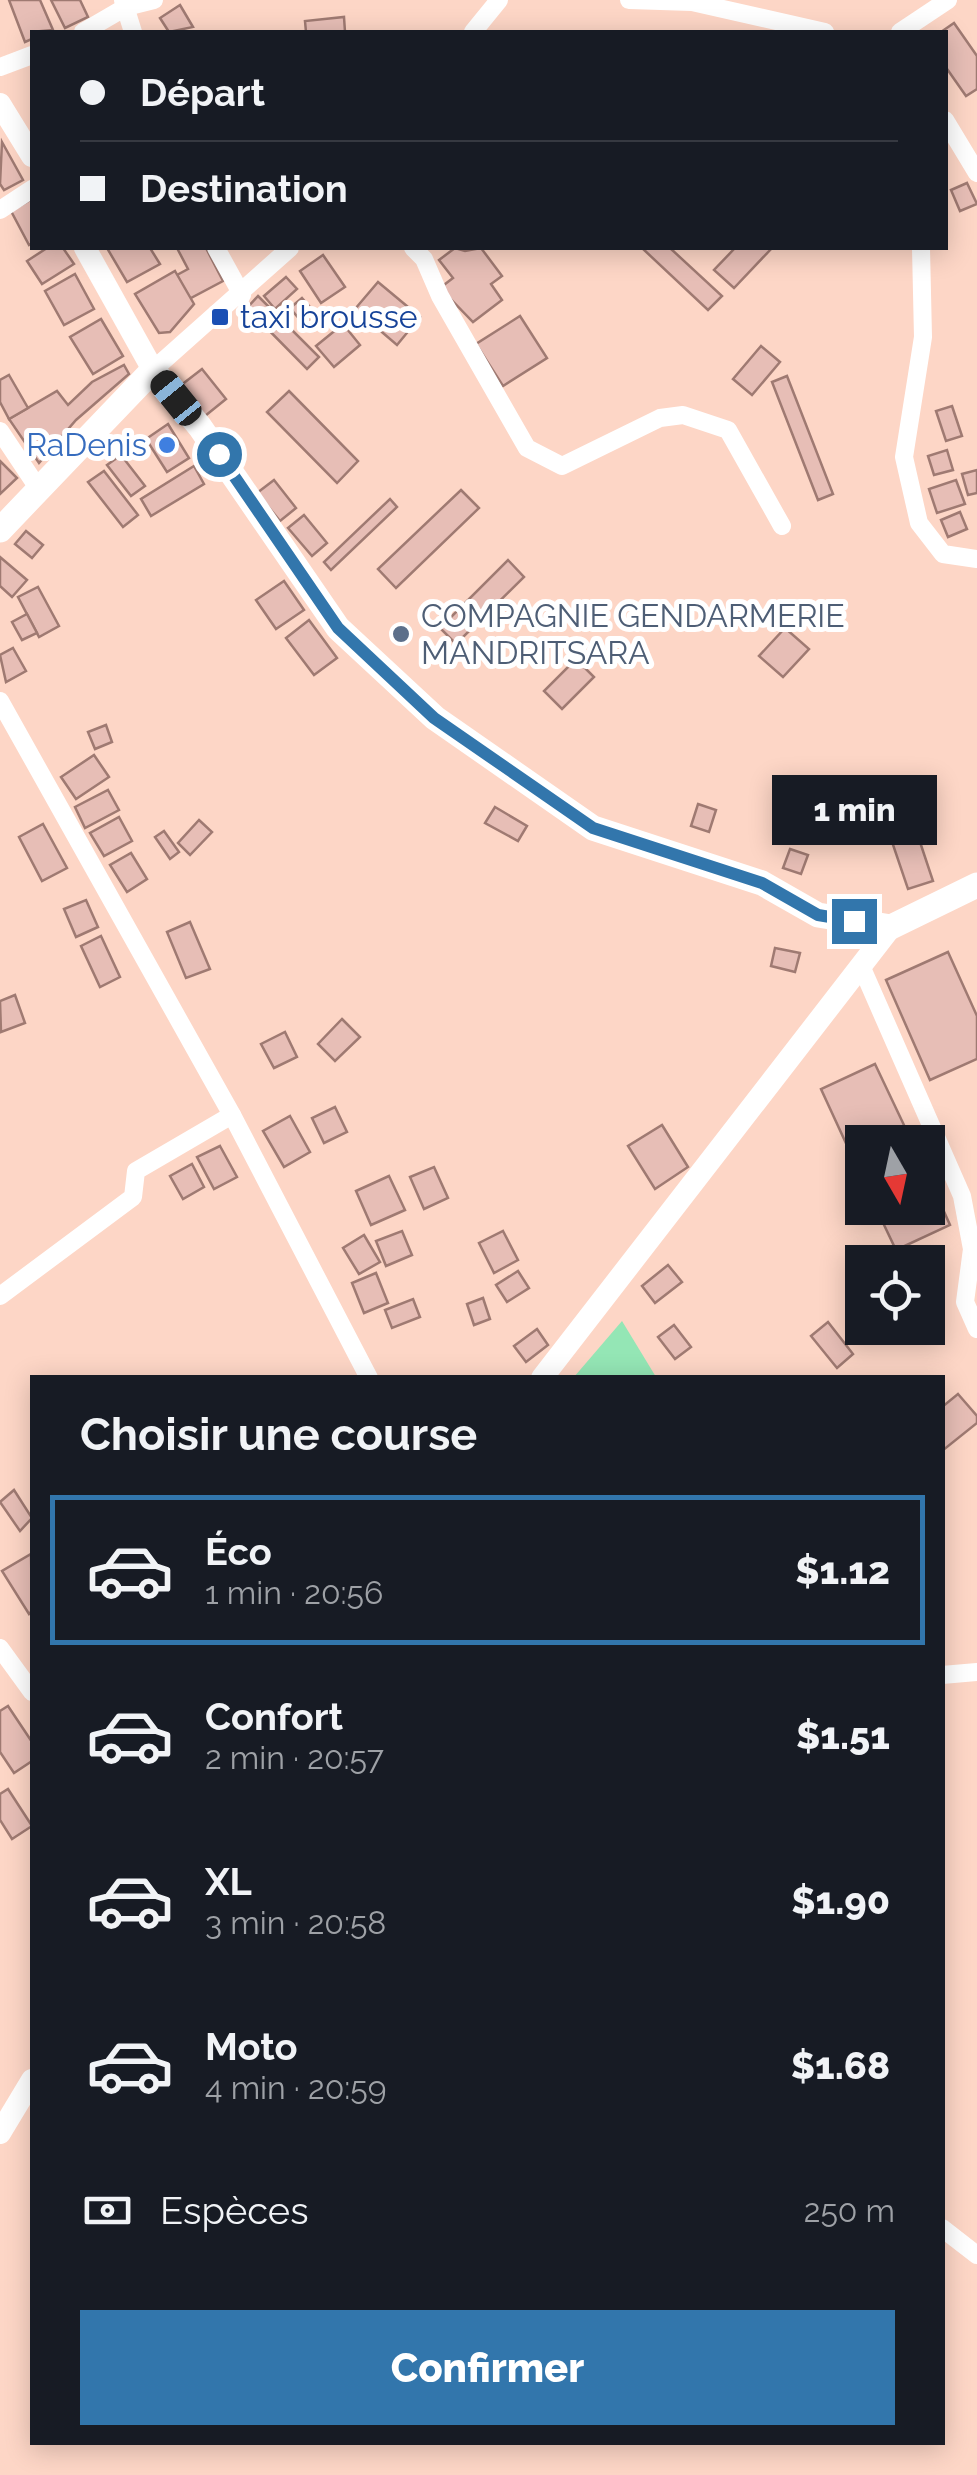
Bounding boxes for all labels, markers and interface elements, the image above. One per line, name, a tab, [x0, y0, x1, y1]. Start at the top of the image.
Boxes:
text: Départ	[140, 70, 265, 115]
text: Destination	[140, 166, 348, 211]
place label: taxi brousse	[240, 298, 418, 335]
marker: taxi brousse	[209, 306, 231, 328]
car	[145, 365, 207, 431]
place label: RaDenis	[26, 426, 147, 463]
route start	[197, 432, 242, 477]
marker: RaDenis	[156, 434, 178, 456]
place label: COMPAGNIE GENDARMERIE MANDRITSARA	[421, 597, 845, 671]
marker: COMPAGNIE GENDARMERIE MANDRITSARA	[390, 623, 412, 645]
callout: 1 min	[772, 776, 936, 846]
text: 1 min	[813, 791, 896, 828]
route end	[832, 899, 877, 944]
north arrow	[845, 1125, 945, 1225]
map controls	[845, 1125, 945, 1345]
button: locate	[845, 1245, 945, 1345]
text: Choisir une course	[80, 1408, 477, 1461]
icon: car	[85, 1525, 175, 1615]
text: Éco	[205, 1529, 272, 1574]
text: $1.12	[795, 1548, 890, 1593]
text: 1 min · 20:56	[205, 1574, 383, 1611]
icon: car	[85, 1690, 175, 1780]
text: Confort	[205, 1694, 343, 1739]
text: $1.51	[796, 1713, 890, 1758]
text: 2 min · 20:57	[205, 1739, 384, 1776]
icon: car	[85, 1855, 175, 1945]
text: XL	[205, 1859, 252, 1904]
text: $1.90	[791, 1878, 890, 1923]
text: 3 min · 20:58	[205, 1904, 386, 1941]
icon: car	[85, 2020, 175, 2110]
text: Moto	[205, 2024, 298, 2069]
text: $1.68	[791, 2043, 890, 2088]
text: 4 min · 20:59	[205, 2069, 387, 2106]
icon: cash	[80, 2183, 135, 2238]
text: Espèces	[160, 2188, 309, 2233]
text: 250 m	[804, 2192, 895, 2229]
button: Confirmer	[80, 2310, 895, 2425]

